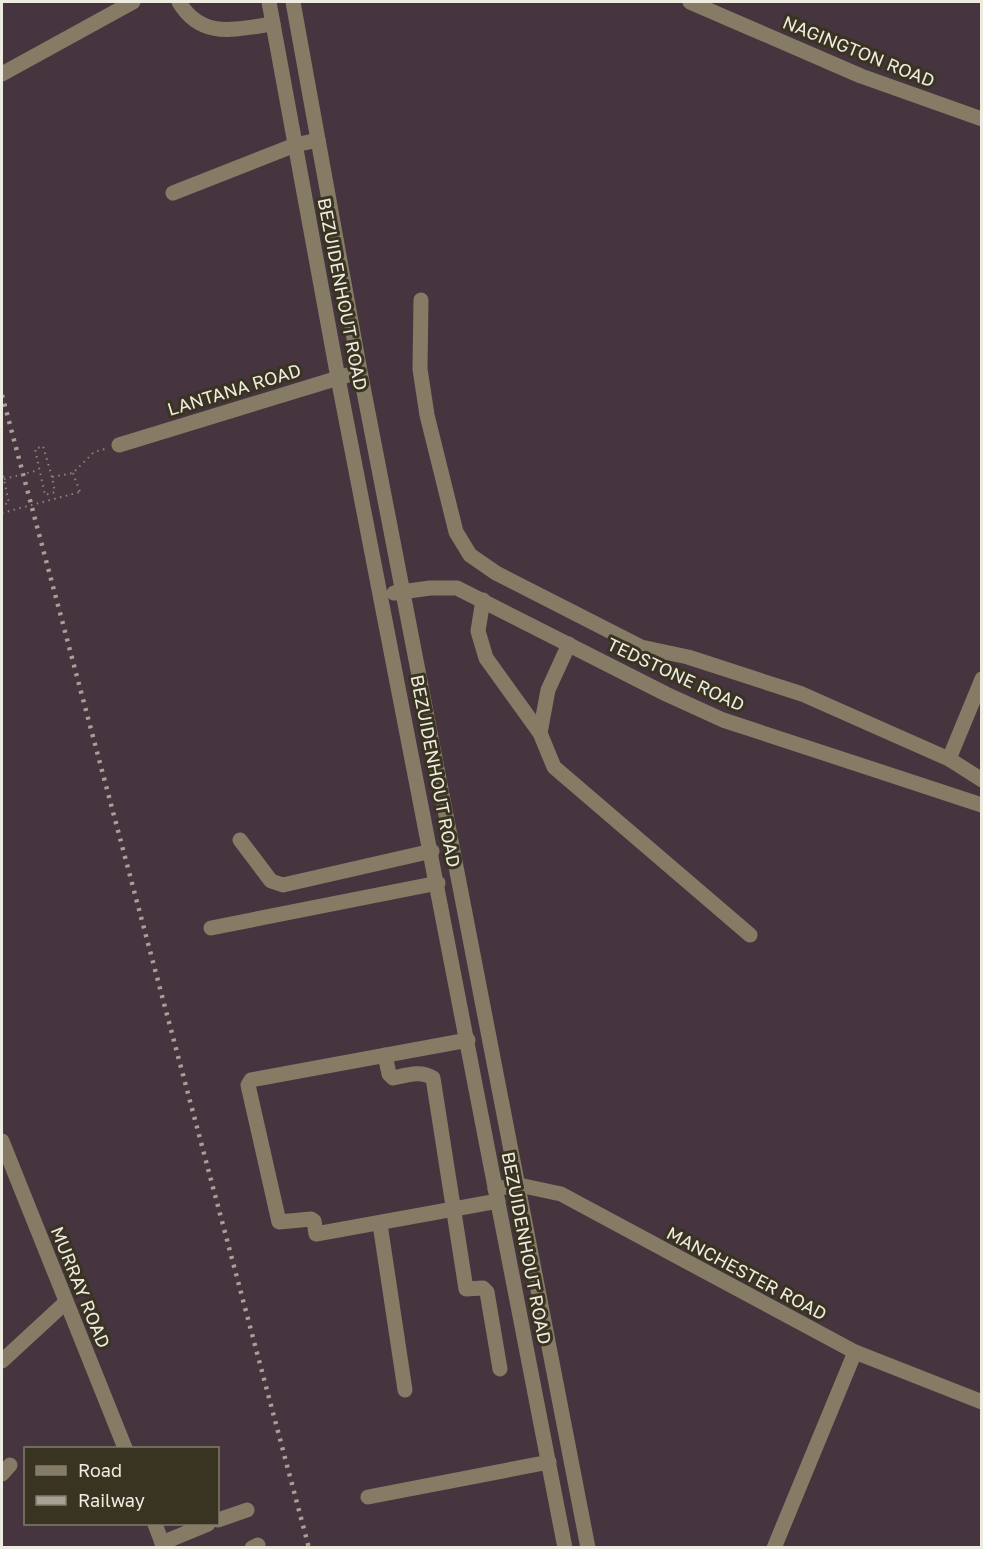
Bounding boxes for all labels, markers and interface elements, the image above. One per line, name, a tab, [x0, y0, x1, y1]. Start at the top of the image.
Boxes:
street label: NAGINGTON ROAD	[780, 10, 938, 92]
street label: BEZUIDENHOUT ROAD	[314, 196, 372, 392]
street label: LANTANA ROAD	[165, 358, 303, 420]
street label: TEDSTONE ROAD	[604, 632, 748, 716]
street label: BEZUIDENHOUT ROAD	[407, 673, 465, 869]
street label: BEZUIDENHOUT ROAD	[498, 1150, 556, 1346]
street label: MANCHESTER ROAD	[663, 1221, 831, 1325]
street label: MURRAY ROAD	[47, 1223, 115, 1351]
legend	[24, 1447, 219, 1525]
text: Road	[78, 1459, 122, 1481]
text: Railway	[78, 1489, 145, 1511]

